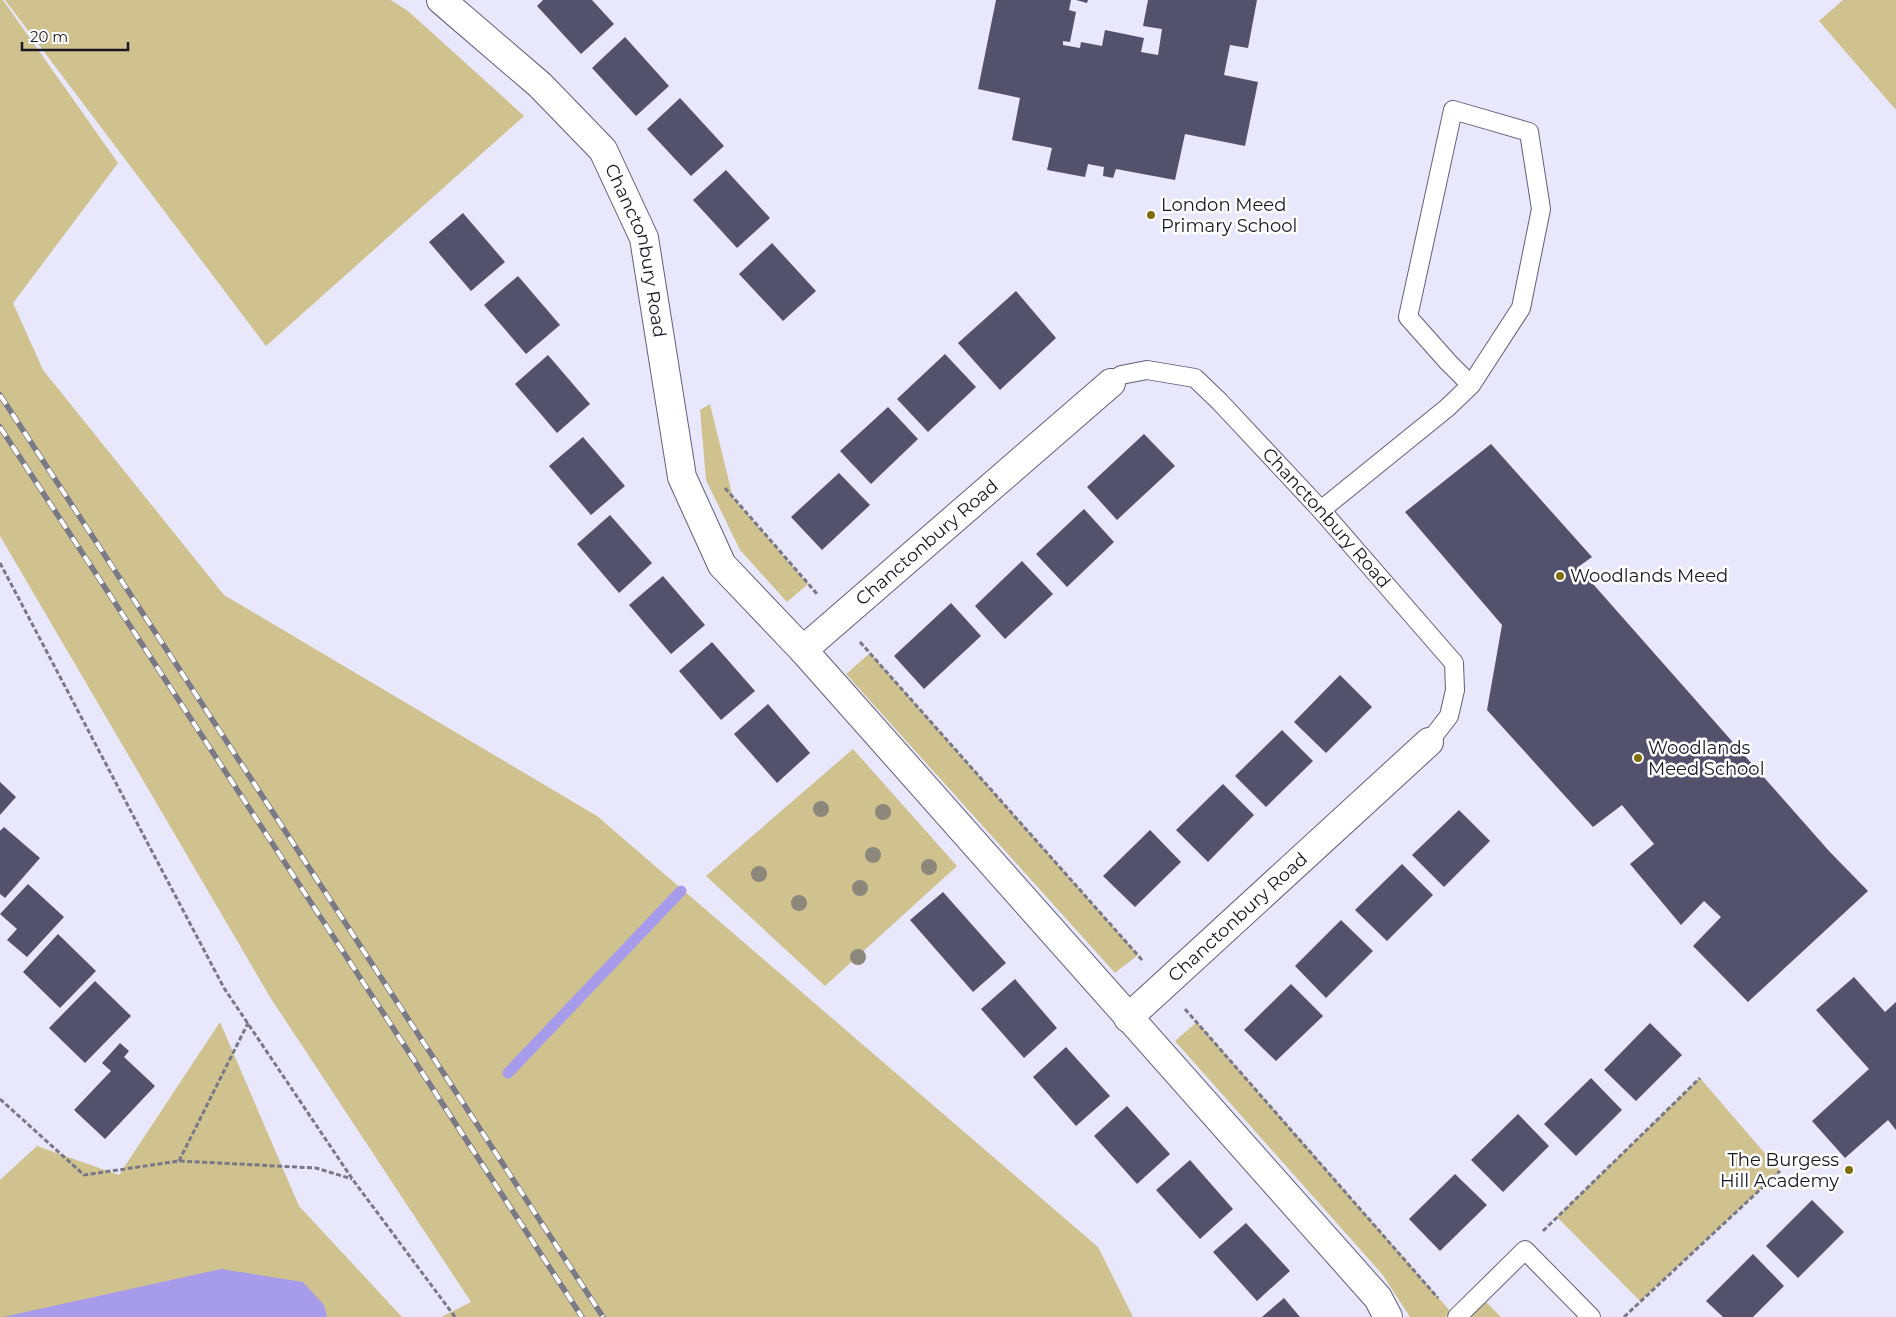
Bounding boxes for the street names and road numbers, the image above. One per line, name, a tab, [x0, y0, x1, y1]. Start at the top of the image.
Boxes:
street label: Chanctonbury Road	[600, 160, 671, 339]
street label: Chanctonbury Road	[1258, 443, 1395, 593]
street label: Chanctonbury Road	[851, 475, 1003, 610]
street label: Chanctonbury Road	[1164, 848, 1312, 987]

